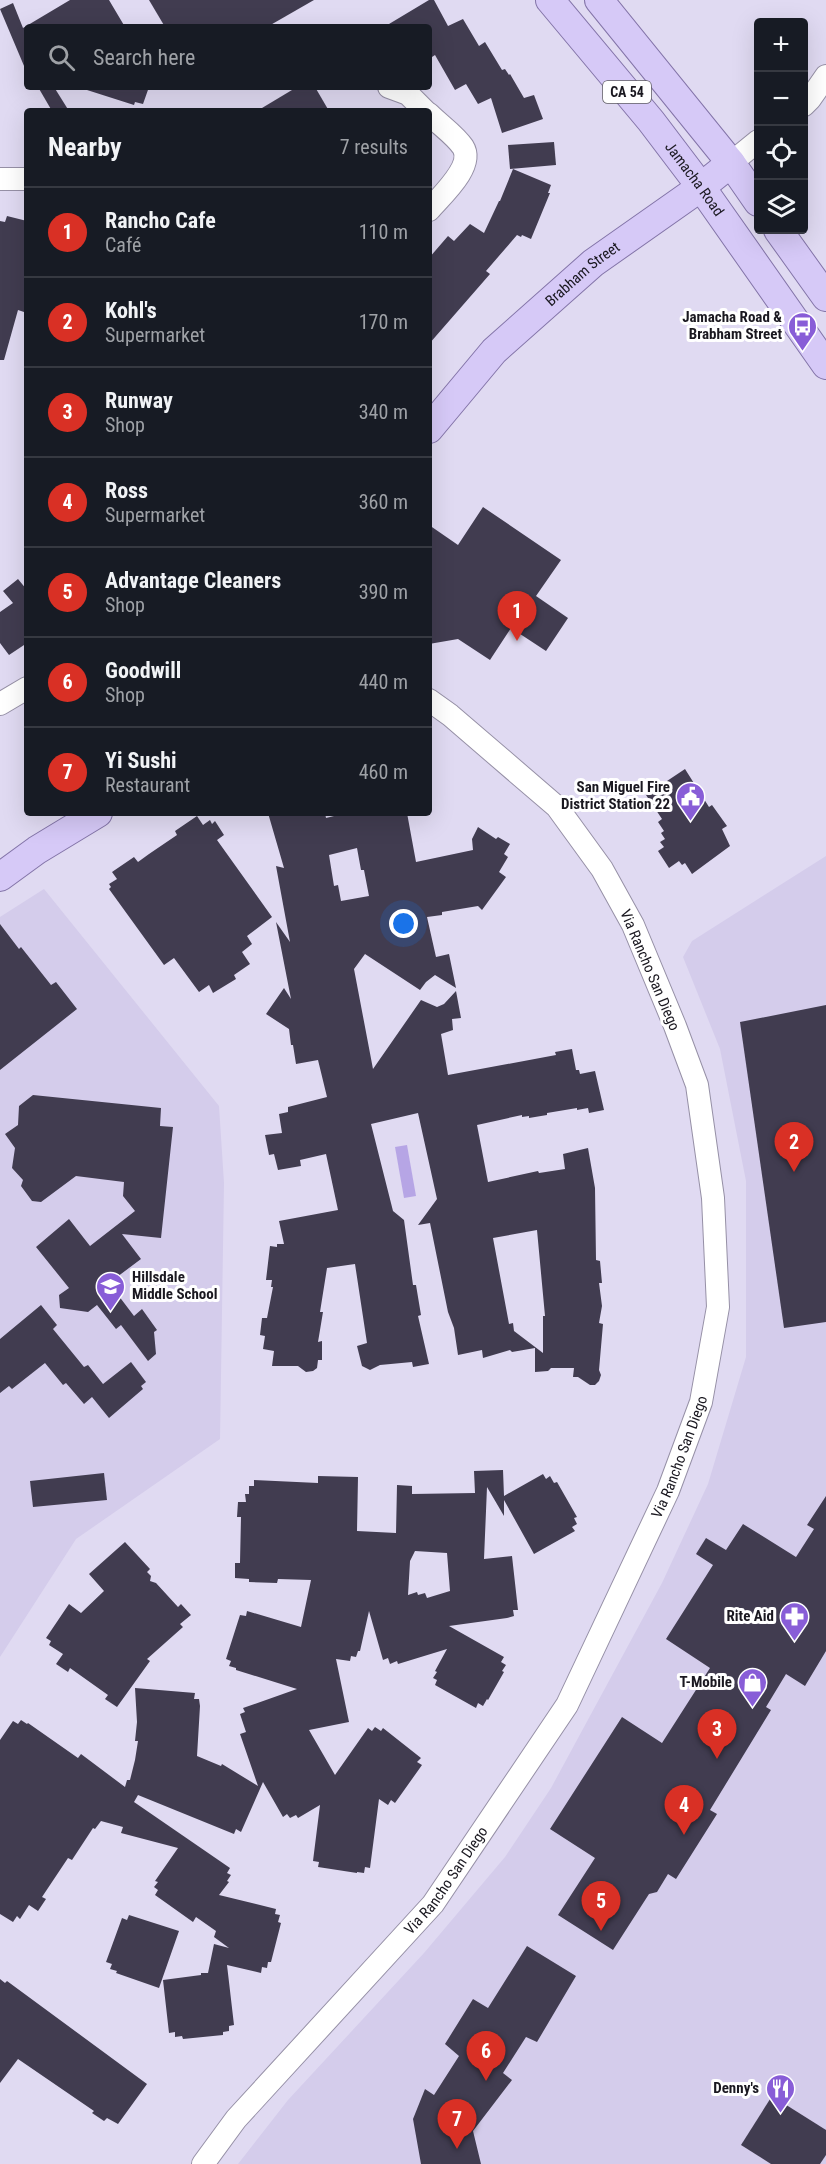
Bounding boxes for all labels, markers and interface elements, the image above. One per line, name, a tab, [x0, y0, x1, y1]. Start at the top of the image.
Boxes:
map controls	[754, 18, 808, 234]
button: +	[754, 18, 808, 72]
search box	[24, 24, 432, 90]
icon: search	[45, 41, 78, 74]
text: Search here	[93, 45, 195, 70]
button: −	[754, 72, 808, 126]
road number: CA 54	[603, 81, 651, 103]
button: locate	[754, 126, 808, 180]
text: Nearby	[48, 132, 122, 162]
text: 7 results	[340, 135, 408, 159]
street label: Jamacha Road	[661, 138, 728, 220]
button: layers	[754, 180, 808, 234]
text: Rancho Cafe	[105, 208, 216, 233]
text: 1	[62, 220, 73, 244]
text: 110 m	[359, 220, 408, 244]
text: Café	[105, 233, 141, 257]
street label: Brabham Street	[542, 238, 623, 310]
text: Kohl's	[105, 298, 157, 323]
place label: Jamacha Road & Brabham Street	[682, 308, 782, 343]
text: 2	[62, 310, 73, 334]
text: 170 m	[359, 310, 408, 334]
bus stop icon: Jamacha Road & Brabham Street	[787, 310, 819, 352]
text: Supermarket	[105, 323, 205, 347]
text: Runway	[105, 388, 173, 413]
text: 3	[62, 400, 73, 424]
text: 340 m	[359, 400, 408, 424]
text: Shop	[105, 413, 145, 437]
text: Ross	[105, 478, 148, 503]
text: 4	[62, 490, 73, 514]
text: 360 m	[359, 490, 408, 514]
text: Supermarket	[105, 503, 205, 527]
text: Advantage Cleaners	[105, 568, 281, 593]
text: 5	[62, 580, 73, 604]
text: 390 m	[359, 580, 408, 604]
pin: 1	[498, 592, 536, 641]
text: Shop	[105, 593, 145, 617]
text: Goodwill	[105, 658, 181, 683]
text: 6	[62, 670, 73, 694]
text: 440 m	[359, 670, 408, 694]
text: Shop	[105, 683, 145, 707]
text: Yi Sushi	[105, 748, 177, 773]
text: 7	[62, 760, 73, 784]
text: 460 m	[359, 760, 408, 784]
text: Restaurant	[105, 773, 190, 797]
place label: San Miguel Fire District Station 22	[561, 778, 670, 813]
public building icon: San Miguel Fire District Station 22	[675, 780, 707, 822]
street label: Via Rancho San Diego	[616, 907, 684, 1033]
your location	[389, 909, 418, 938]
pin: 2	[774, 1122, 814, 1172]
place label: Hillsdale Middle School	[132, 1268, 218, 1303]
school or university icon: Hillsdale Middle School	[95, 1270, 127, 1312]
street label: Via Rancho San Diego	[648, 1394, 711, 1521]
pharmacy icon: Rite Aid	[779, 1600, 811, 1642]
place label: Rite Aid	[727, 1607, 774, 1625]
shop icon: T-Mobile	[737, 1666, 769, 1708]
place label: T-Mobile	[679, 1673, 732, 1691]
pin: 3	[698, 1710, 736, 1759]
pin: 4	[664, 1786, 704, 1835]
street label: Via Rancho San Diego	[400, 1823, 492, 1938]
pin: 5	[582, 1882, 620, 1931]
pin: 6	[466, 2032, 506, 2081]
restaurant icon: Denny's	[764, 2072, 796, 2114]
place label: Denny's	[713, 2079, 759, 2097]
pin: 7	[438, 2100, 476, 2149]

